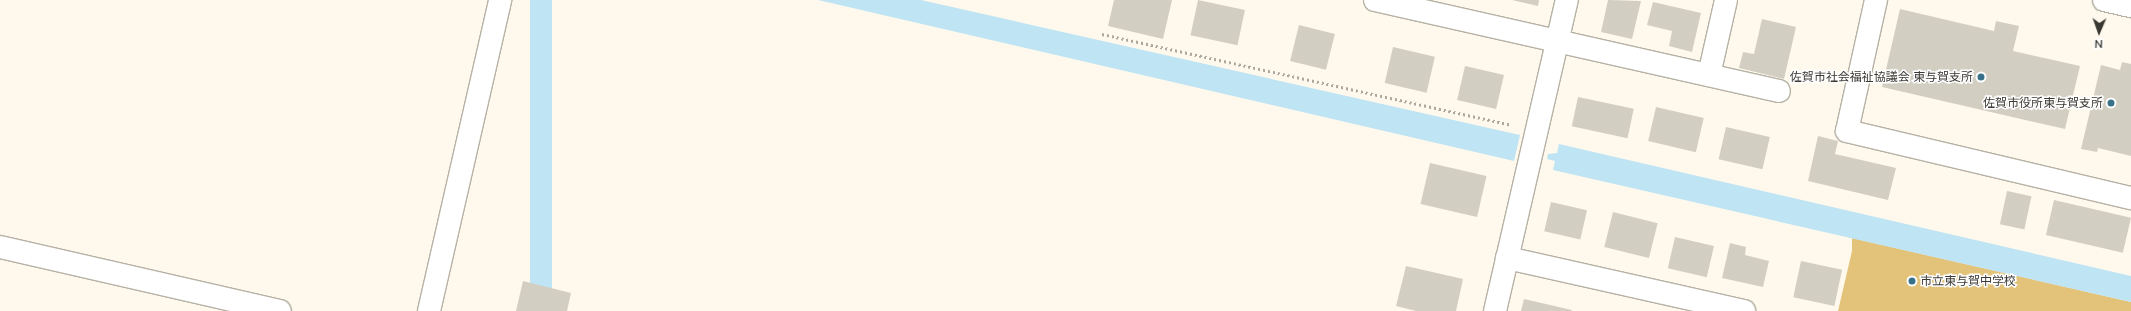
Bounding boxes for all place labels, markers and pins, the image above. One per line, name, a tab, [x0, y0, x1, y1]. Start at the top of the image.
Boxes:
place label: 佐賀市社会福祉協議会 東与賀支所	[1790, 70, 1973, 84]
marker: 佐賀市社会福祉協議会 東与賀支所	[1976, 72, 1986, 82]
place label: 佐賀市役所東与賀支所	[1983, 96, 2103, 110]
marker: 佐賀市役所東与賀支所	[2106, 98, 2116, 108]
place label: 市立東与賀中学校	[1920, 274, 2016, 288]
marker: 市立東与賀中学校	[1907, 276, 1917, 286]

